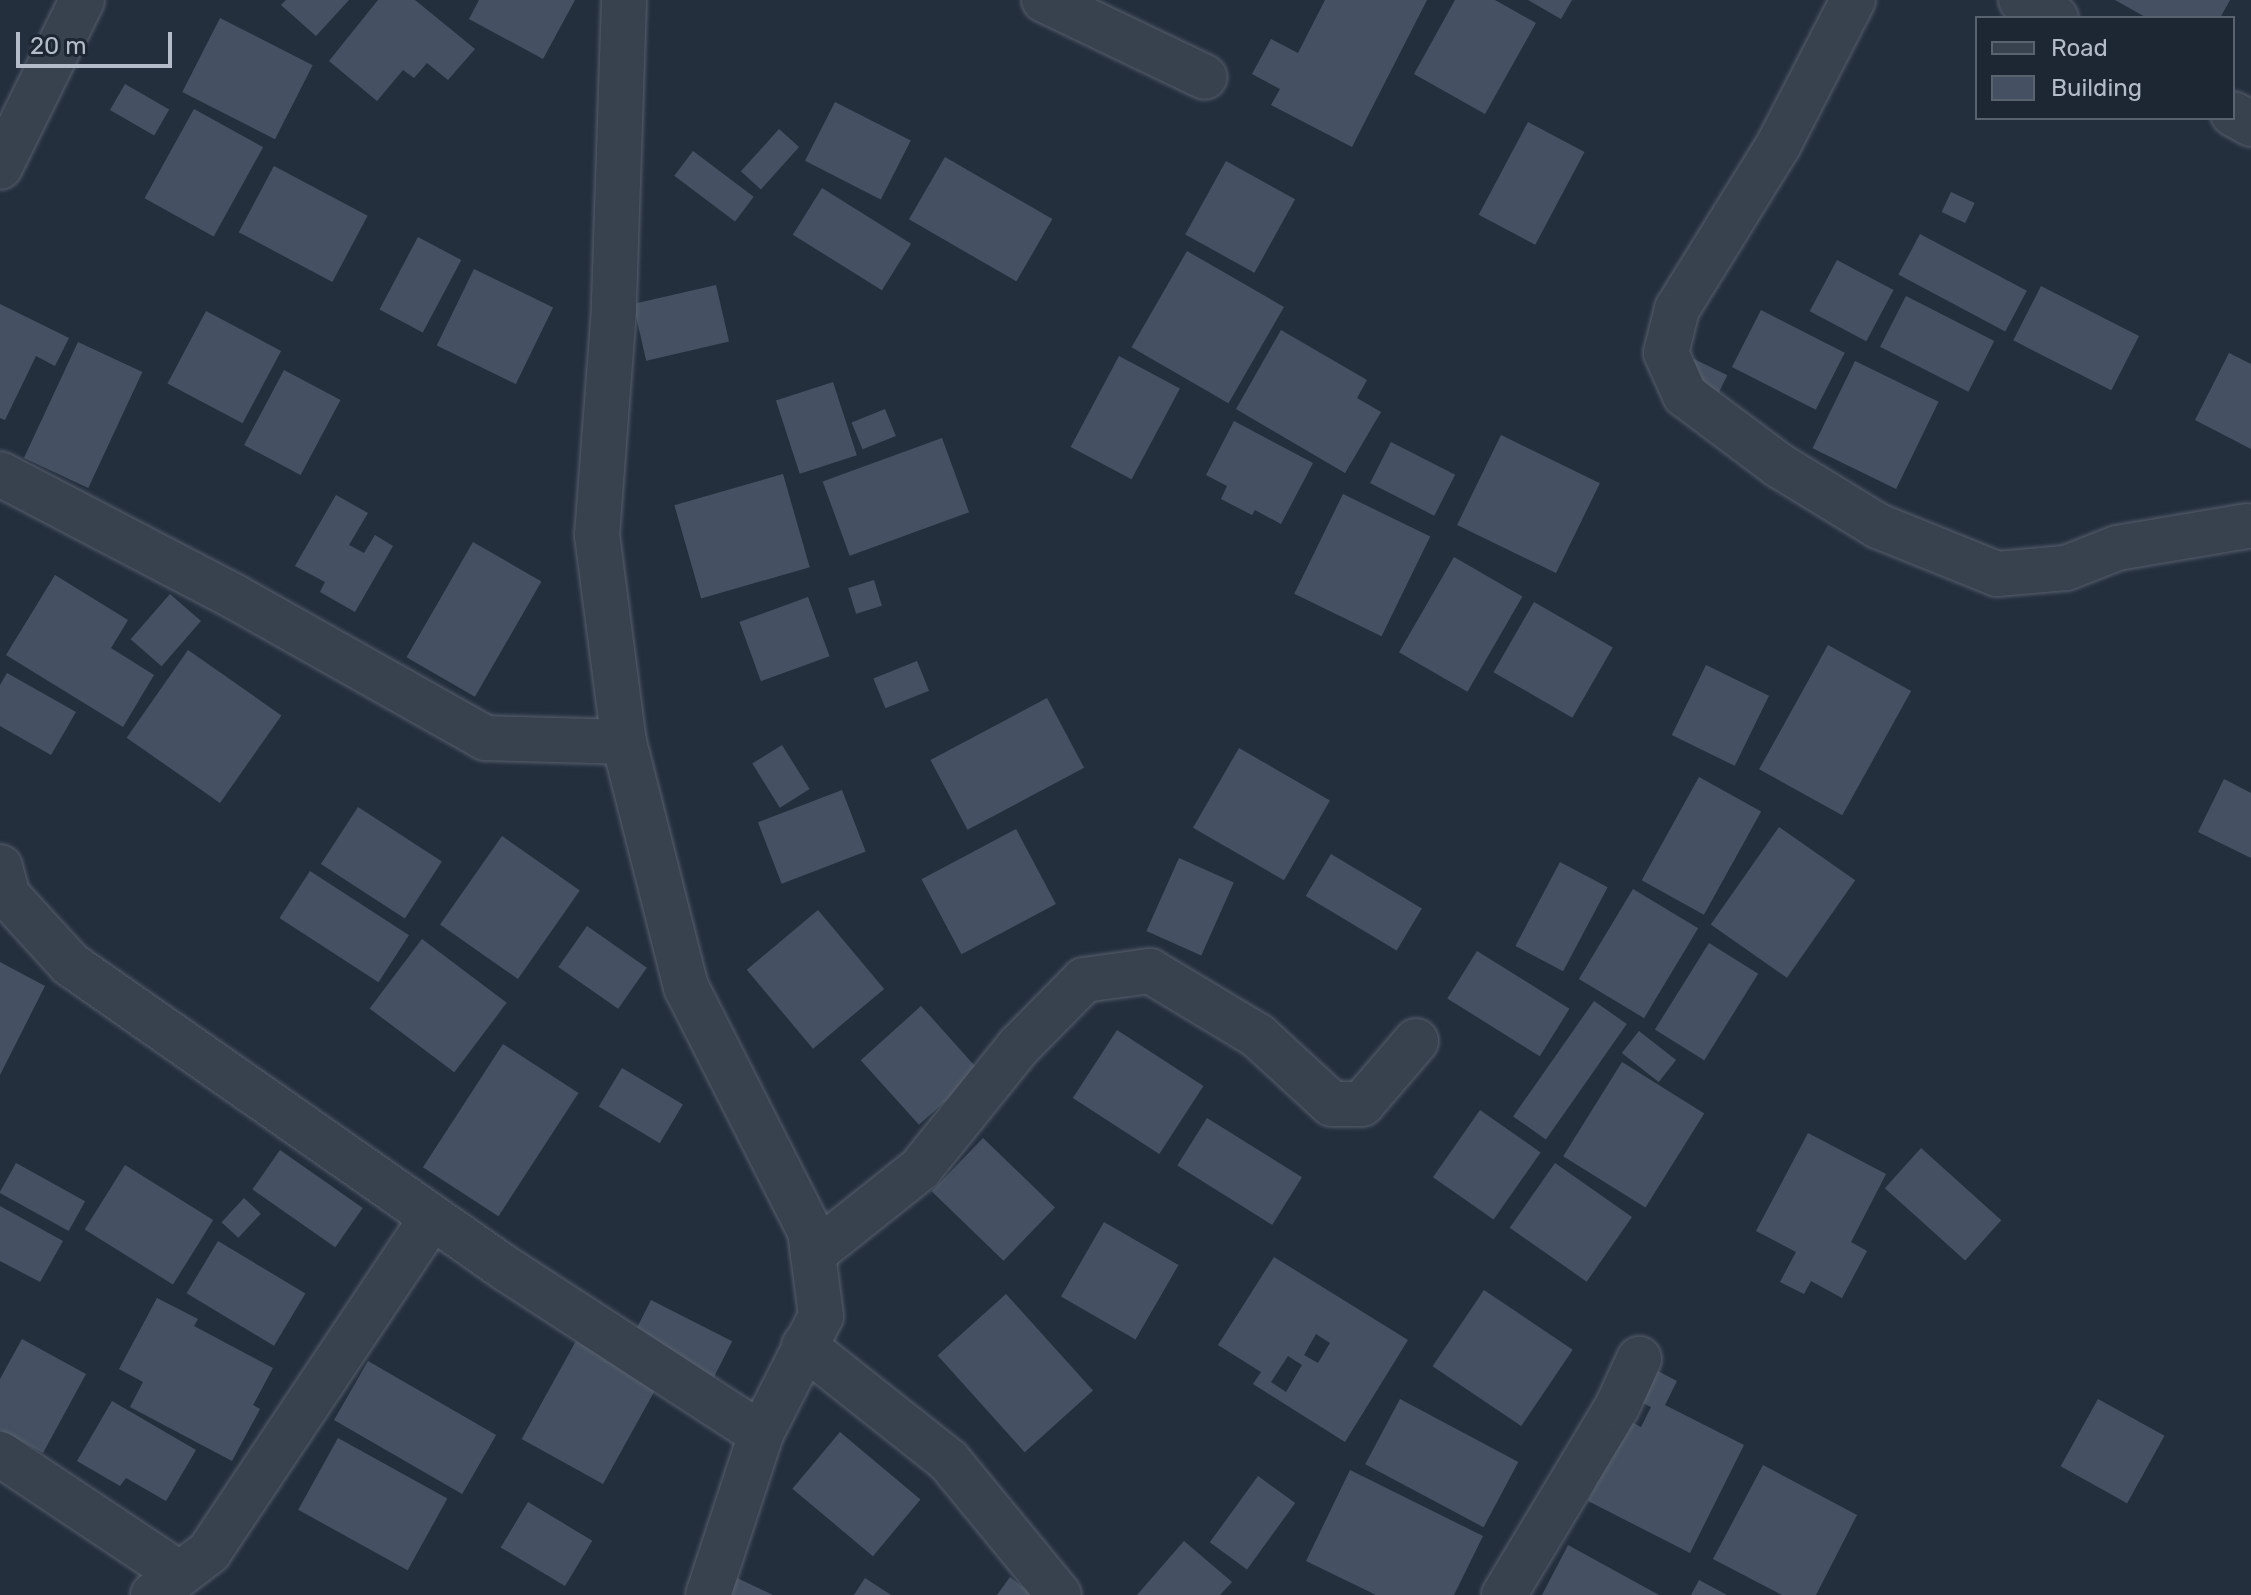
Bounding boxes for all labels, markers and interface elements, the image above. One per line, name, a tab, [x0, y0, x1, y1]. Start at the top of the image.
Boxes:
scale bar	[20, 16, 176, 66]
legend	[1975, 16, 2235, 120]
text: 20 m	[30, 32, 87, 60]
text: Road	[2051, 34, 2108, 62]
text: Building	[2051, 74, 2142, 102]

